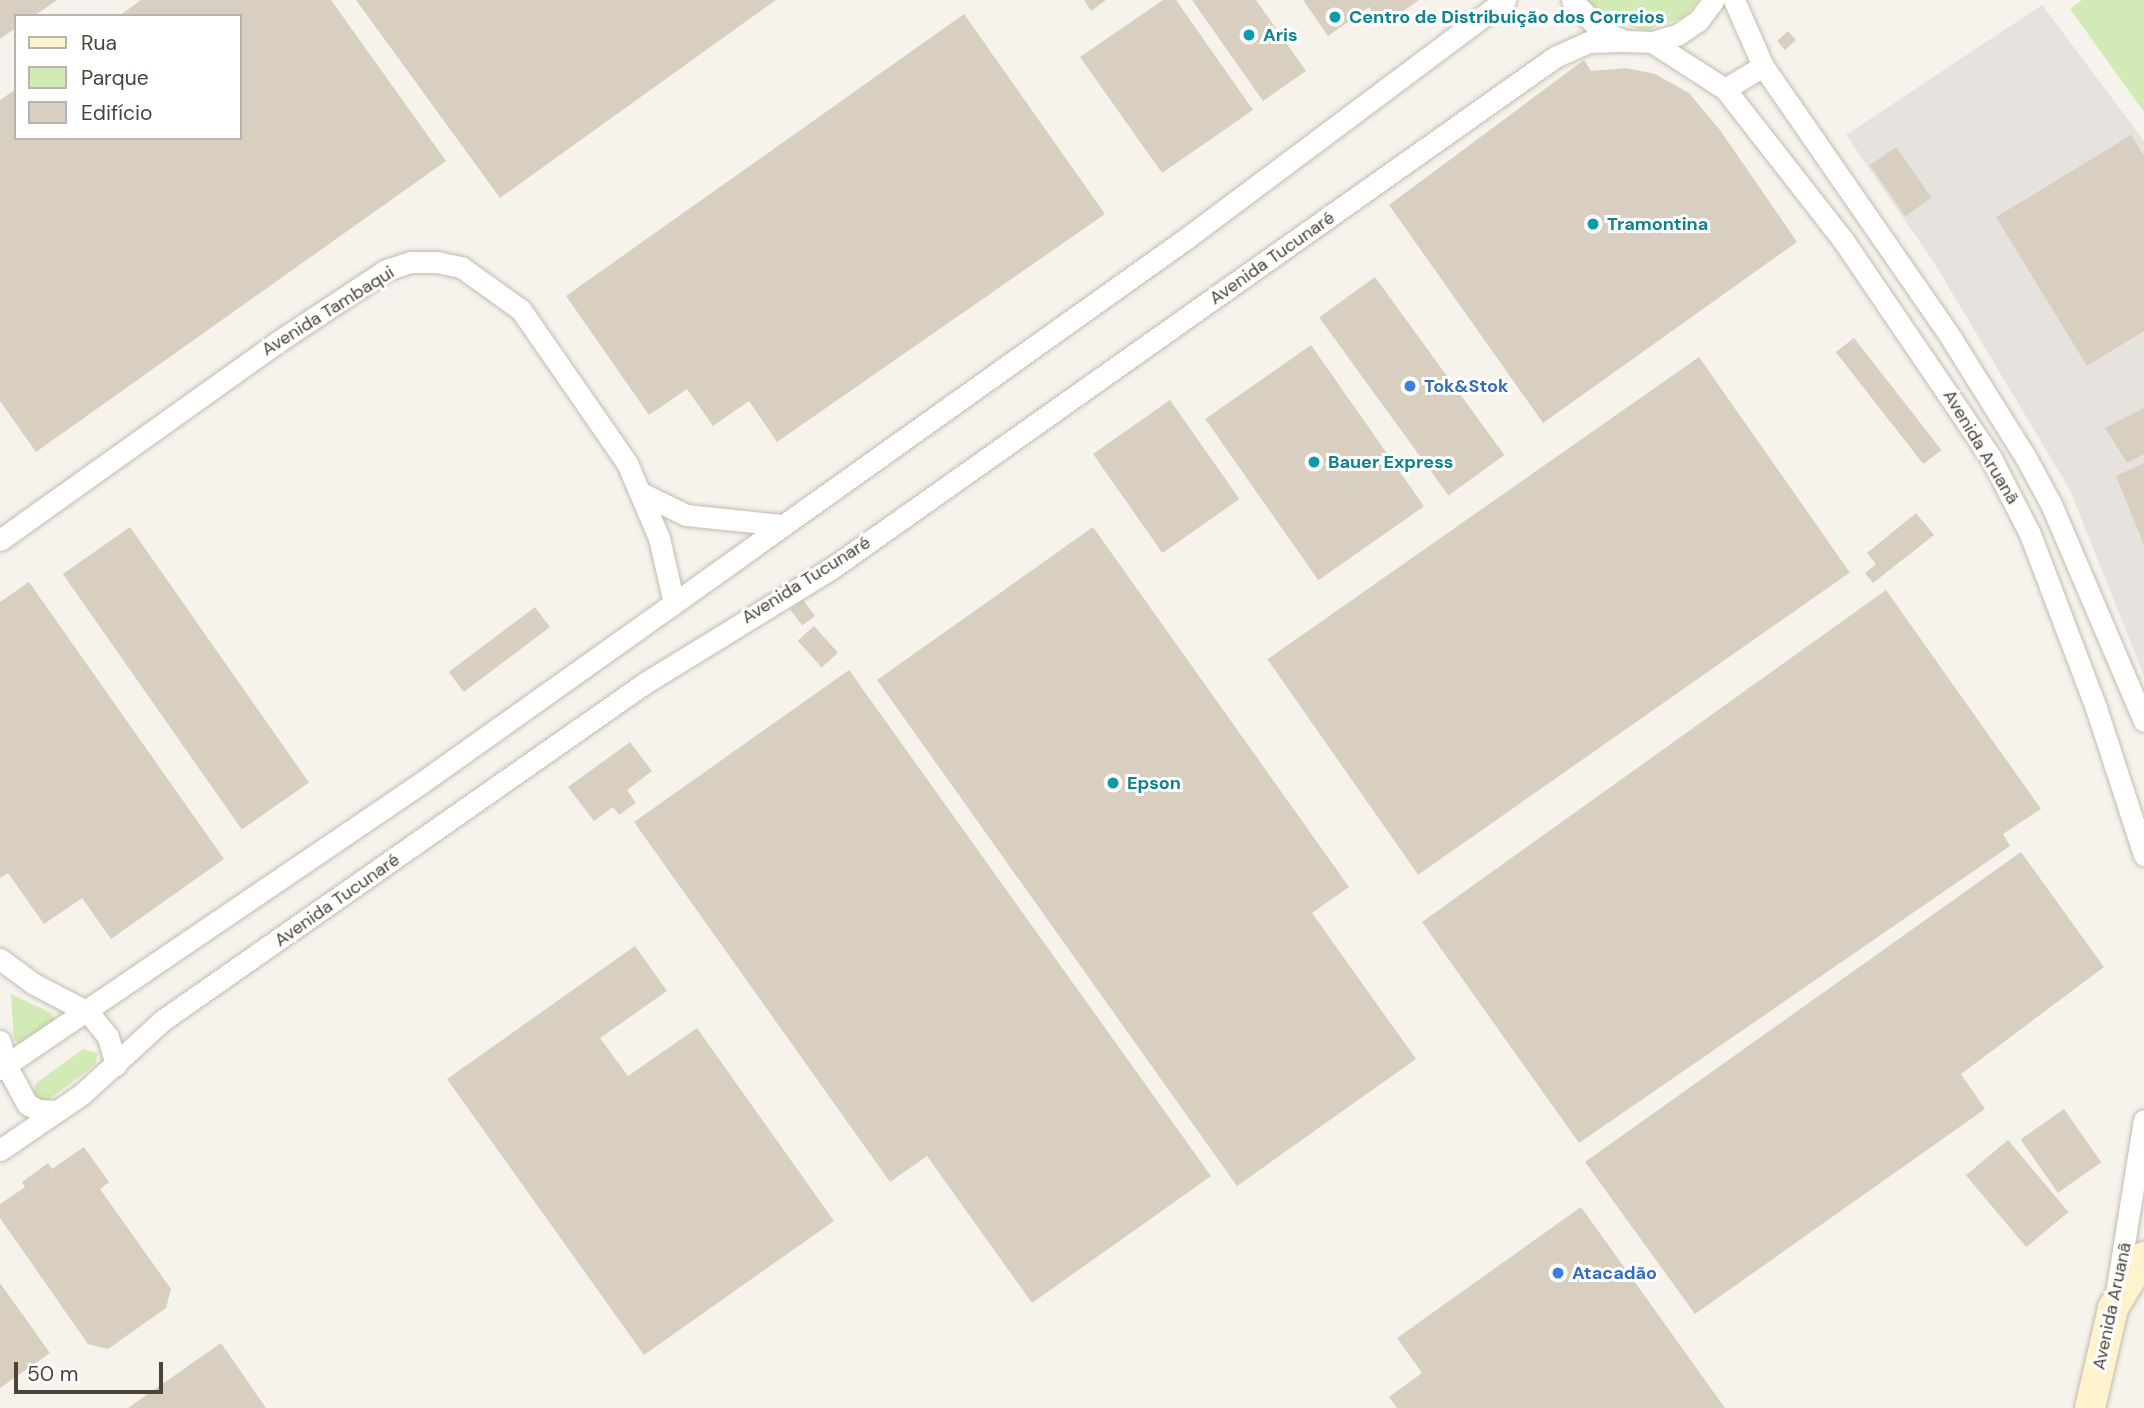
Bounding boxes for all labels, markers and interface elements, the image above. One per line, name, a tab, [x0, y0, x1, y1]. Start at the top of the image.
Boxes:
place label: Centro de Distribuição dos Correios	[1349, 6, 1665, 28]
marker: Centro de Distribuição dos Correios	[1327, 9, 1343, 25]
legend	[14, 14, 242, 140]
place label: Aris	[1263, 24, 1298, 46]
marker: Aris	[1241, 27, 1257, 43]
text: Rua	[81, 29, 117, 57]
text: Parque	[81, 64, 149, 92]
text: Edifício	[81, 99, 152, 127]
street label: Avenida Tucunaré	[1205, 207, 1339, 309]
place label: Tramontina	[1607, 213, 1708, 235]
marker: Tramontina	[1585, 216, 1601, 232]
street label: Avenida Tambaqui	[258, 261, 398, 361]
place label: Tok&Stok	[1424, 375, 1508, 397]
marker: Tok&Stok	[1402, 378, 1418, 394]
street label: Avenida Aruanã	[1938, 386, 2024, 508]
place label: Bauer Express	[1328, 451, 1453, 473]
marker: Bauer Express	[1306, 454, 1322, 470]
street label: Avenida Tucunaré	[738, 532, 874, 628]
place label: Epson	[1127, 772, 1181, 794]
marker: Epson	[1105, 775, 1121, 791]
street label: Avenida Tucunaré	[270, 849, 404, 951]
street label: Avenida Aruanã	[2088, 1240, 2136, 1372]
place label: Atacadão	[1572, 1262, 1657, 1284]
marker: Atacadão	[1550, 1265, 1566, 1281]
scale bar	[18, 1348, 166, 1392]
text: 50 m	[27, 1360, 78, 1388]

